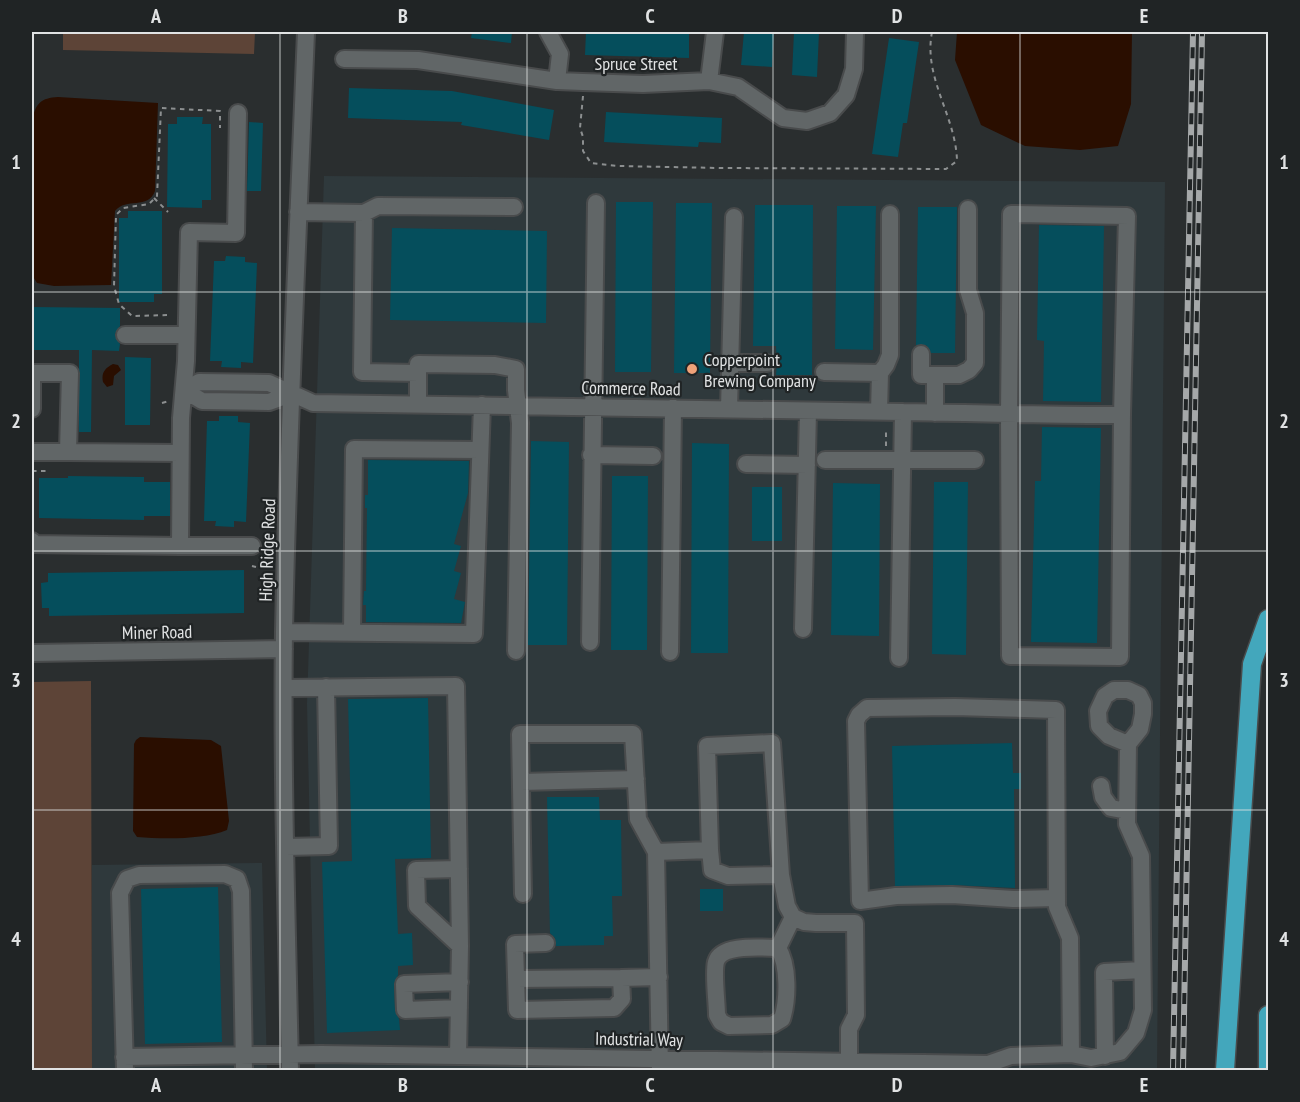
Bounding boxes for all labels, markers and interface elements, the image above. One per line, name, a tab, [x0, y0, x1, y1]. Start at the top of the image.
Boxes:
text: A	[150, 3, 162, 29]
text: B	[398, 3, 408, 29]
text: C	[645, 3, 655, 29]
text: D	[892, 3, 903, 29]
text: E	[1140, 3, 1148, 29]
street label: Spruce Street	[595, 52, 677, 75]
text: 1	[11, 149, 21, 175]
text: 1	[1279, 149, 1289, 175]
place label: Copperpoint Brewing Company	[704, 348, 816, 392]
marker: Copperpoint Brewing Company	[685, 362, 699, 376]
street label: Commerce Road	[581, 376, 681, 400]
text: 2	[11, 408, 21, 434]
text: 2	[1279, 408, 1289, 434]
street label: High Ridge Road	[254, 498, 280, 602]
street label: Miner Road	[122, 620, 192, 644]
text: 3	[11, 667, 21, 693]
text: 3	[1279, 667, 1289, 693]
text: 4	[11, 926, 21, 952]
text: 4	[1279, 926, 1289, 952]
street label: Industrial Way	[595, 1027, 683, 1051]
text: A	[150, 1072, 162, 1098]
text: B	[398, 1072, 408, 1098]
text: C	[645, 1072, 655, 1098]
text: D	[892, 1072, 903, 1098]
text: E	[1140, 1072, 1148, 1098]

